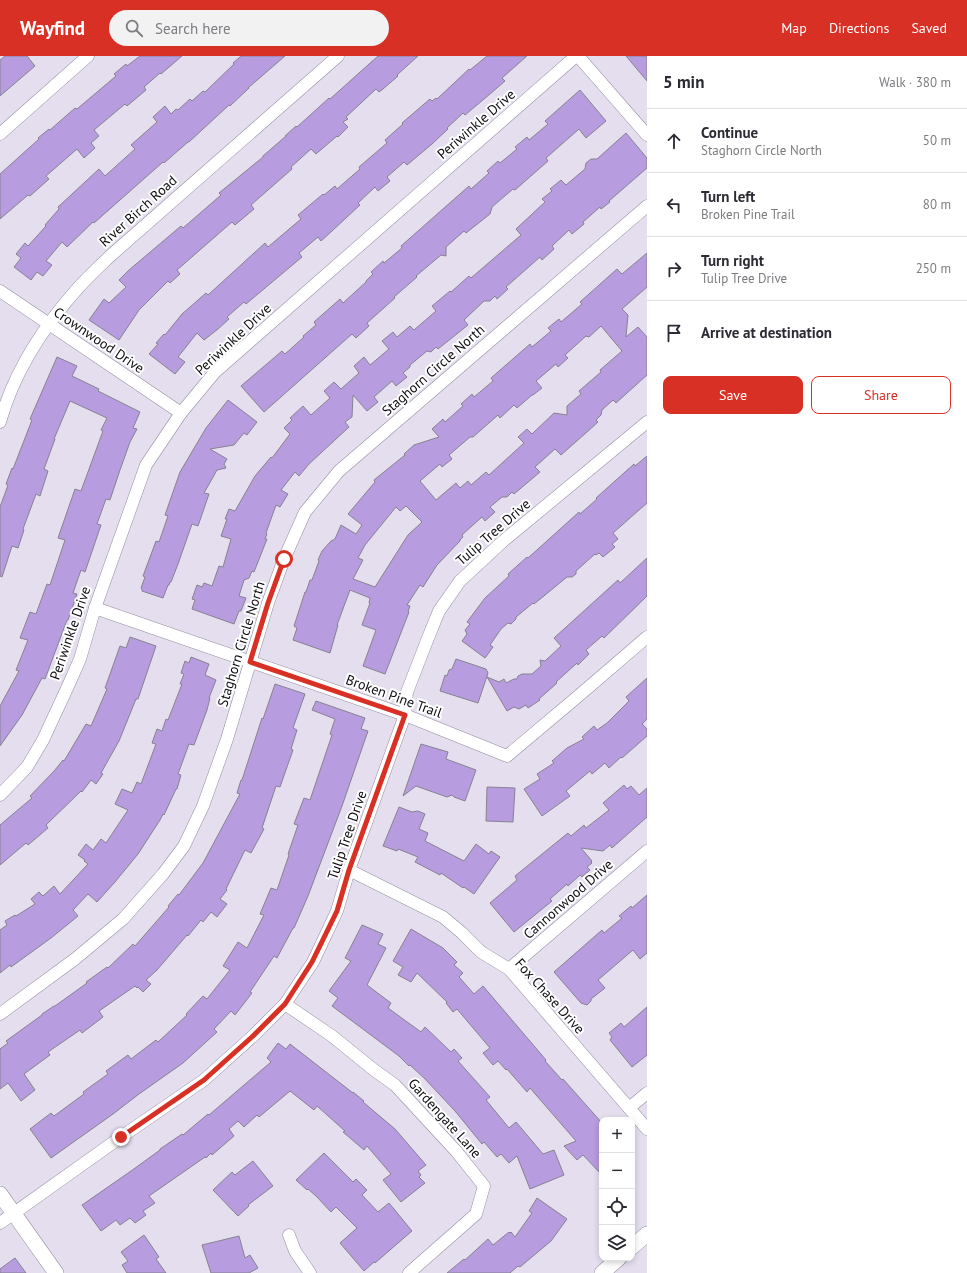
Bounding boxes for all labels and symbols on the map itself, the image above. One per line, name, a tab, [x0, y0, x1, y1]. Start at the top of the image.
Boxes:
street label: Periwinkle Drive	[433, 85, 519, 163]
street label: River Birch Road	[95, 171, 181, 251]
street label: Periwinkle Drive	[191, 299, 275, 379]
street label: Crownwood Drive	[50, 303, 148, 377]
street label: Staghorn Circle North	[378, 320, 488, 420]
street label: Tulip Tree Drive	[452, 495, 534, 569]
route start	[275, 550, 293, 568]
street label: Staghorn Circle North	[213, 579, 269, 709]
street label: Periwinkle Drive	[46, 584, 94, 682]
street label: Broken Pine Trail	[343, 670, 445, 722]
street label: Tulip Tree Drive	[323, 788, 371, 882]
street label: Cannonwood Drive	[519, 855, 617, 943]
street label: Fox Chase Drive	[511, 954, 589, 1038]
street label: Gardengate Lane	[404, 1074, 486, 1162]
route end	[112, 1128, 130, 1146]

